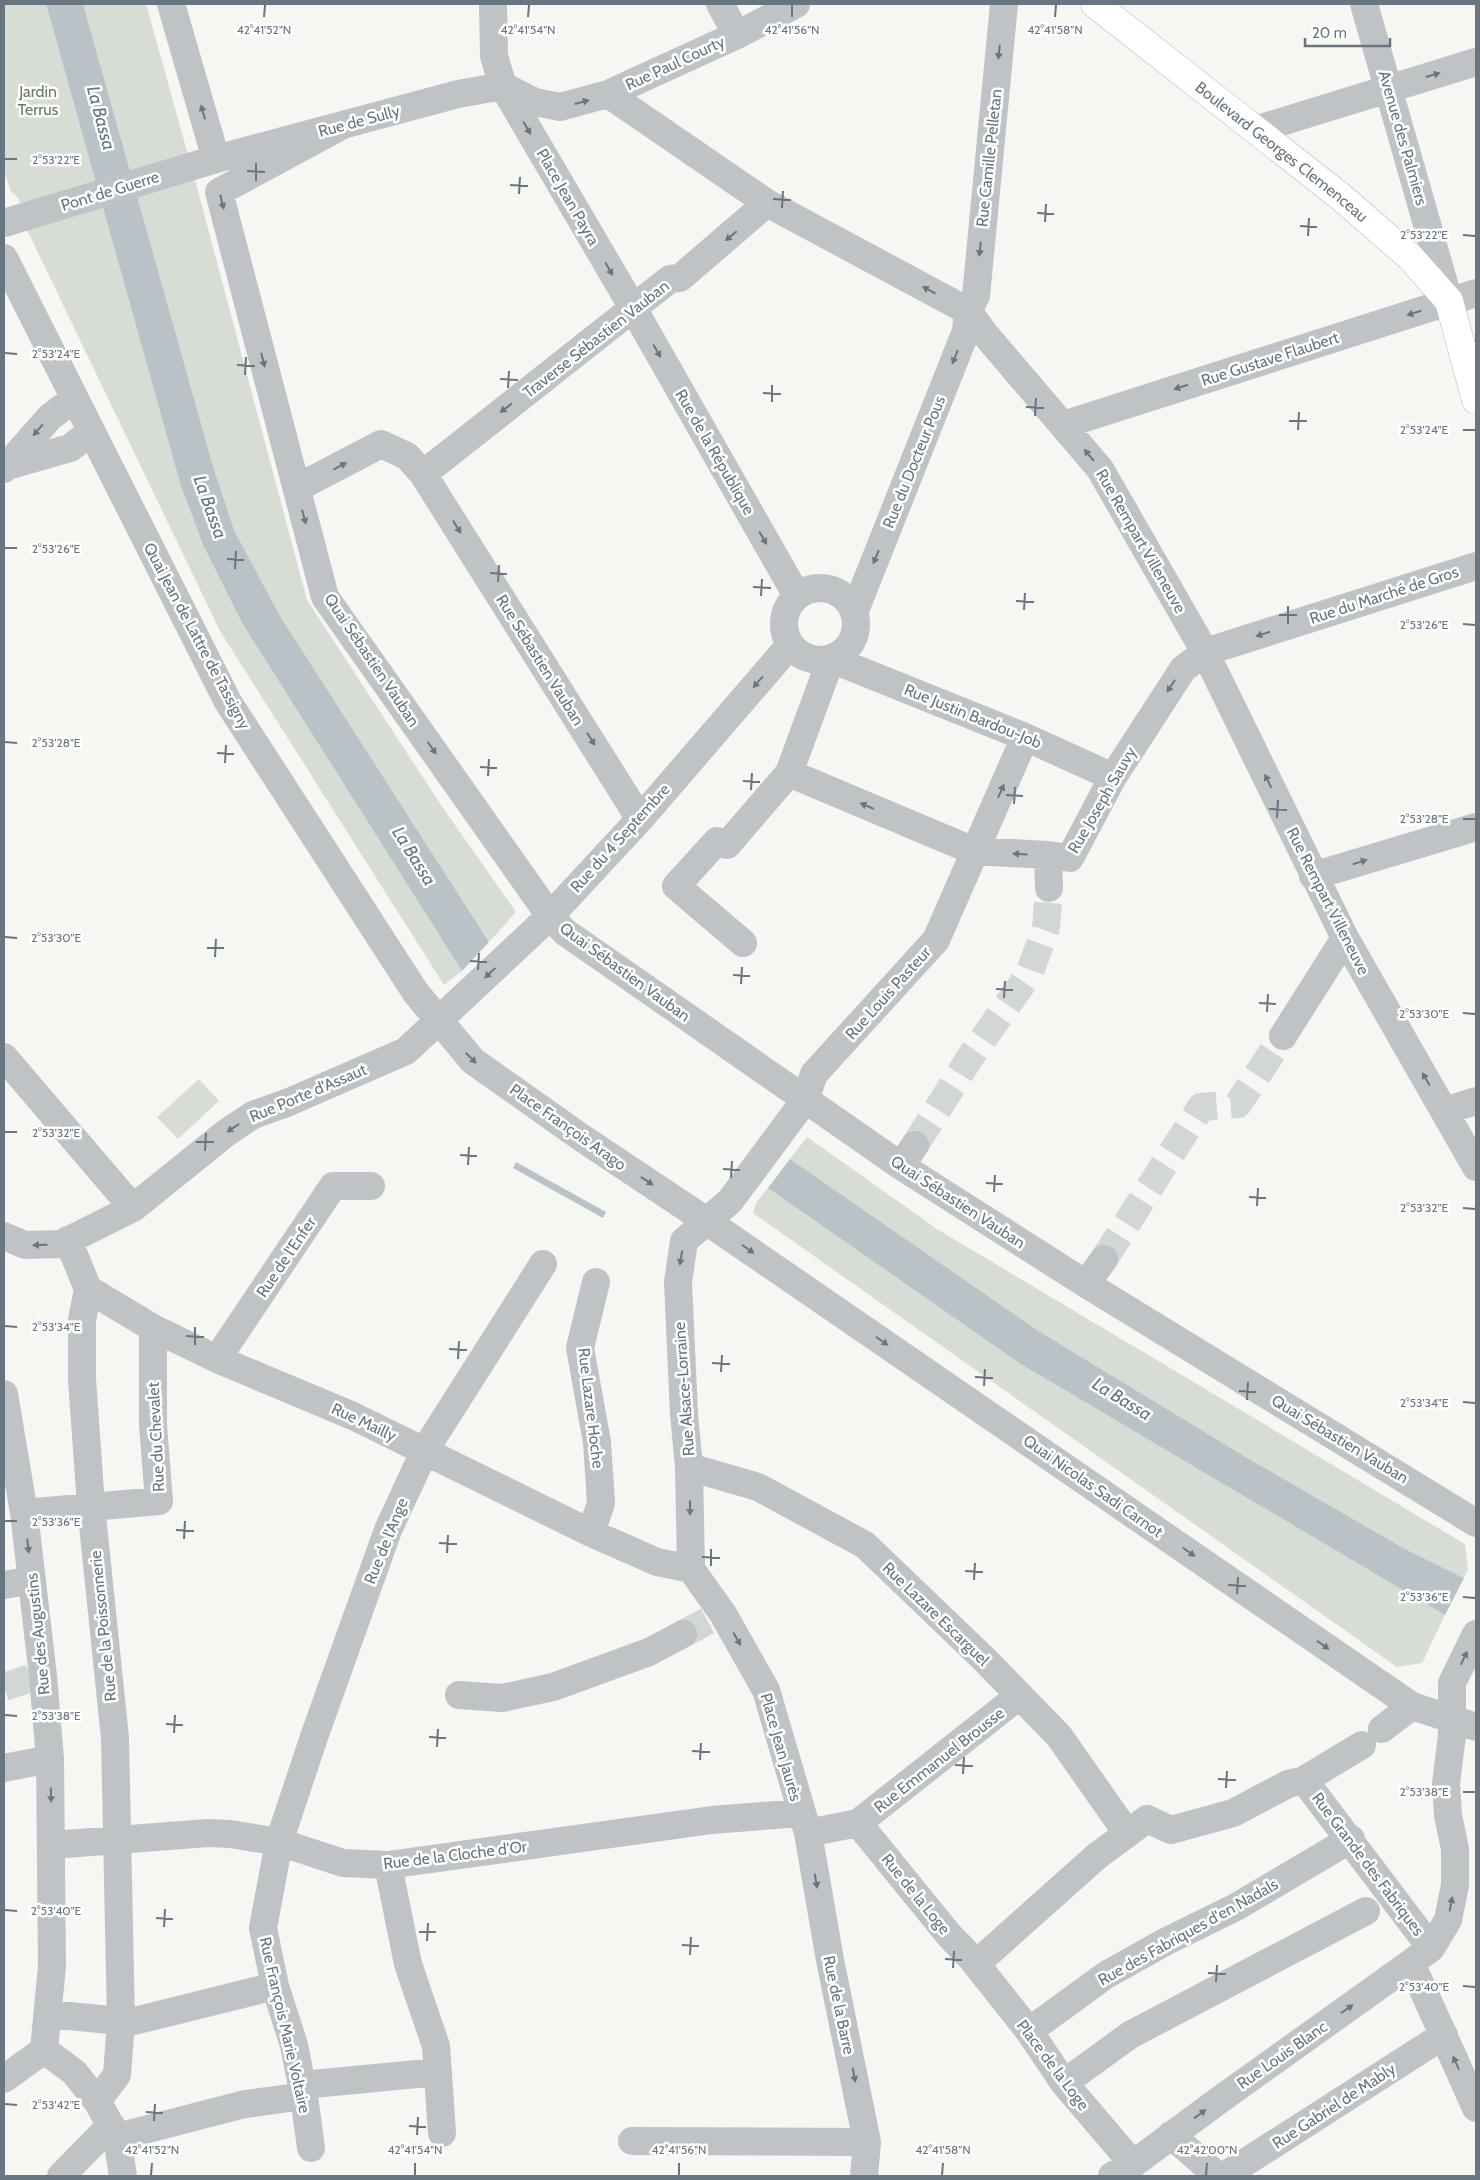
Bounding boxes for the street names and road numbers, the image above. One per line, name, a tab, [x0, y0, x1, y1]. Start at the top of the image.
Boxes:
street label: Rue Paul Courty	[622, 32, 728, 94]
street label: Avenue des Palmiers	[1375, 68, 1431, 208]
street label: Boulevard Georges Clemenceau	[1192, 77, 1372, 226]
street label: Rue Camille Pelletan	[972, 88, 1006, 228]
street label: Rue de Sully	[316, 101, 402, 141]
street label: Place Jean Payra	[533, 145, 604, 249]
street label: Pont de Guerre	[59, 167, 161, 215]
street label: Traverse Sébastien Vauban	[519, 276, 673, 402]
street label: Rue Gustave Flaubert	[1199, 328, 1342, 390]
street label: Rue de la République	[671, 386, 759, 518]
street label: Rue du Docteur Pous	[879, 393, 949, 531]
street label: Rue Rempart Villeneuve	[1092, 466, 1190, 616]
street label: Quai Jean de Lattre de Tassigny	[140, 539, 254, 733]
street label: Rue du Marché de Gros	[1307, 562, 1461, 628]
street label: Quai Sébastien Vauban	[320, 590, 424, 730]
street label: Rue Sébastien Vauban	[492, 591, 588, 729]
street label: Rue Justin Bardou-Job	[902, 680, 1045, 752]
street label: Rue Joseph Sauvy	[1064, 743, 1140, 857]
street label: Rue du 4 Septembre	[566, 780, 674, 896]
street label: Rue Rempart Villeneuve	[1283, 824, 1373, 978]
street label: Quai Sébastien Vauban	[556, 918, 694, 1026]
street label: Rue Louis Pasteur	[841, 942, 935, 1043]
street label: Rue Porte d'Assaut	[247, 1060, 370, 1126]
street label: Place François Arago	[506, 1080, 630, 1174]
street label: Quai Sébastien Vauban	[887, 1151, 1029, 1253]
street label: Rue de l'Enfer	[252, 1212, 320, 1301]
street label: Rue Alsace-Lorraine	[670, 1321, 698, 1457]
street label: Rue Lazare Hoche	[574, 1347, 608, 1469]
street label: Rue du Chevalet	[144, 1381, 168, 1492]
street label: Quai Sébastien Vauban	[1268, 1391, 1412, 1487]
street label: Rue Mailly	[329, 1399, 399, 1445]
street label: Quai Nicolas Sadi Carnot	[1020, 1431, 1167, 1542]
street label: Rue de l'Ange	[360, 1495, 412, 1587]
street label: Rue de la Poissonnerie	[86, 1550, 120, 1702]
street label: Rue Lazare Escarguel	[879, 1558, 993, 1670]
street label: Rue des Augustins	[22, 1572, 54, 1696]
street label: Place Jean Jaurès	[757, 1691, 806, 1804]
street label: Rue Emmanuel Brousse	[870, 1703, 1008, 1817]
street label: Rue Grande des Fabriques	[1308, 1789, 1428, 1940]
street label: Rue de la Cloche d'Or	[382, 1837, 529, 1873]
street label: Rue de la Loge	[878, 1850, 954, 1938]
street label: Rue des Fabriques d'en Nadals	[1095, 1874, 1282, 1989]
street label: Rue François Marie Voltaire	[255, 1935, 315, 2115]
street label: Rue de la Barre	[819, 1954, 859, 2056]
street label: Place de la Loge	[1013, 2016, 1093, 2114]
street label: Rue Louis Blanc	[1233, 2017, 1331, 2093]
street label: Rue Gabriel de Mably	[1269, 2059, 1399, 2153]

